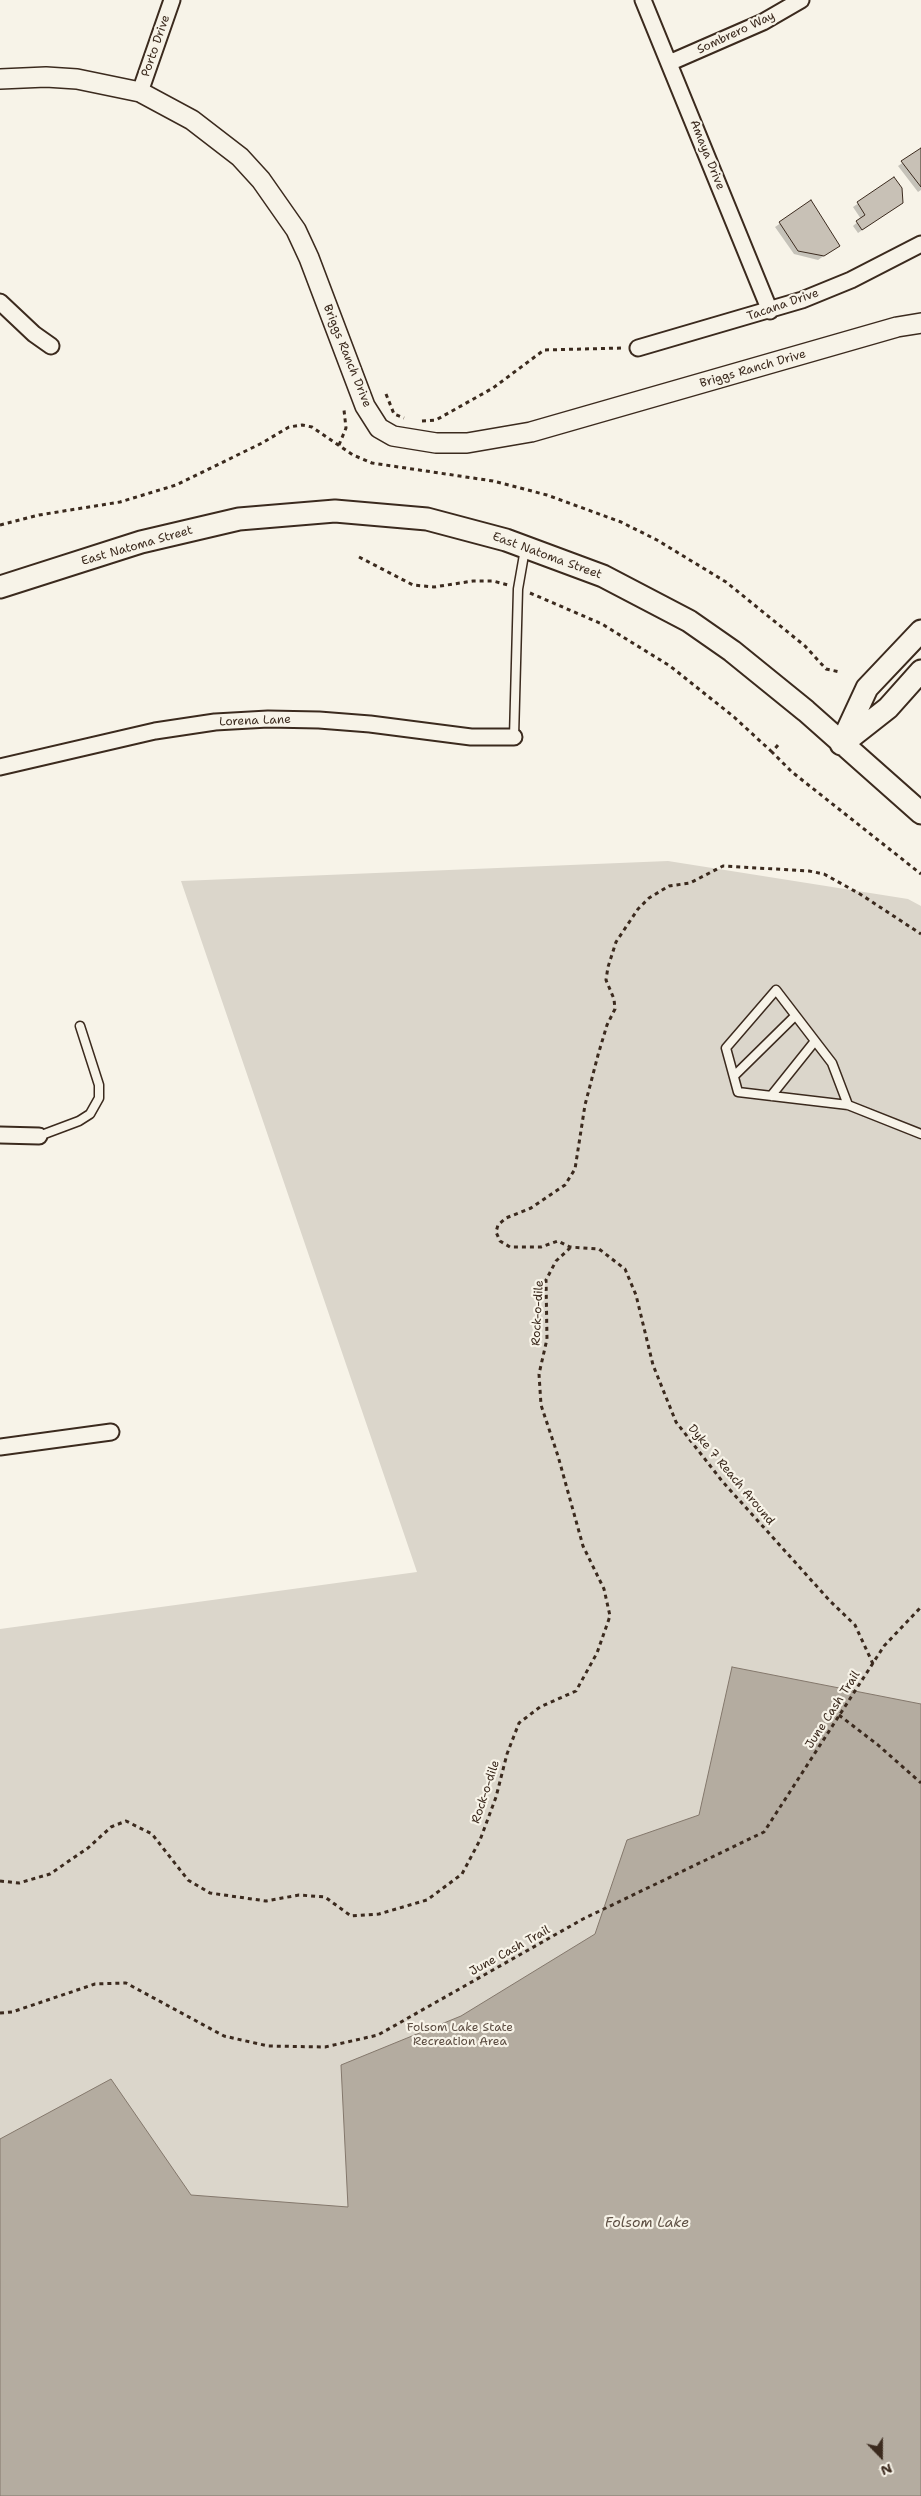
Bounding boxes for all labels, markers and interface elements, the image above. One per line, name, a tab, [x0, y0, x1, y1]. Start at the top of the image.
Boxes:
street label: Sombrero Way	[695, 9, 777, 57]
street label: Porto Drive	[139, 13, 173, 79]
street label: Amaya Drive	[686, 118, 728, 192]
street label: Tacana Drive	[745, 286, 821, 324]
street label: Briggs Ranch Drive	[320, 302, 374, 410]
street label: Briggs Ranch Drive	[698, 347, 808, 391]
street label: East Natoma Street	[80, 523, 194, 569]
street label: East Natoma Street	[490, 530, 604, 582]
street label: Lorena Lane	[219, 713, 291, 729]
street label: Rock-o-dile	[529, 1280, 547, 1346]
street label: Dyke 7 Reach Around	[685, 1422, 777, 1528]
street label: June Cash Trail	[803, 1668, 863, 1752]
street label: Rock-o-dile	[469, 1759, 503, 1825]
street label: June Cash Trail	[467, 1923, 553, 1979]
park label: Folsom Lake State Recreation Area	[407, 2021, 513, 2049]
water label: Folsom Lake	[605, 2215, 689, 2231]
north arrow	[856, 2431, 906, 2481]
text: N	[878, 2459, 895, 2480]

